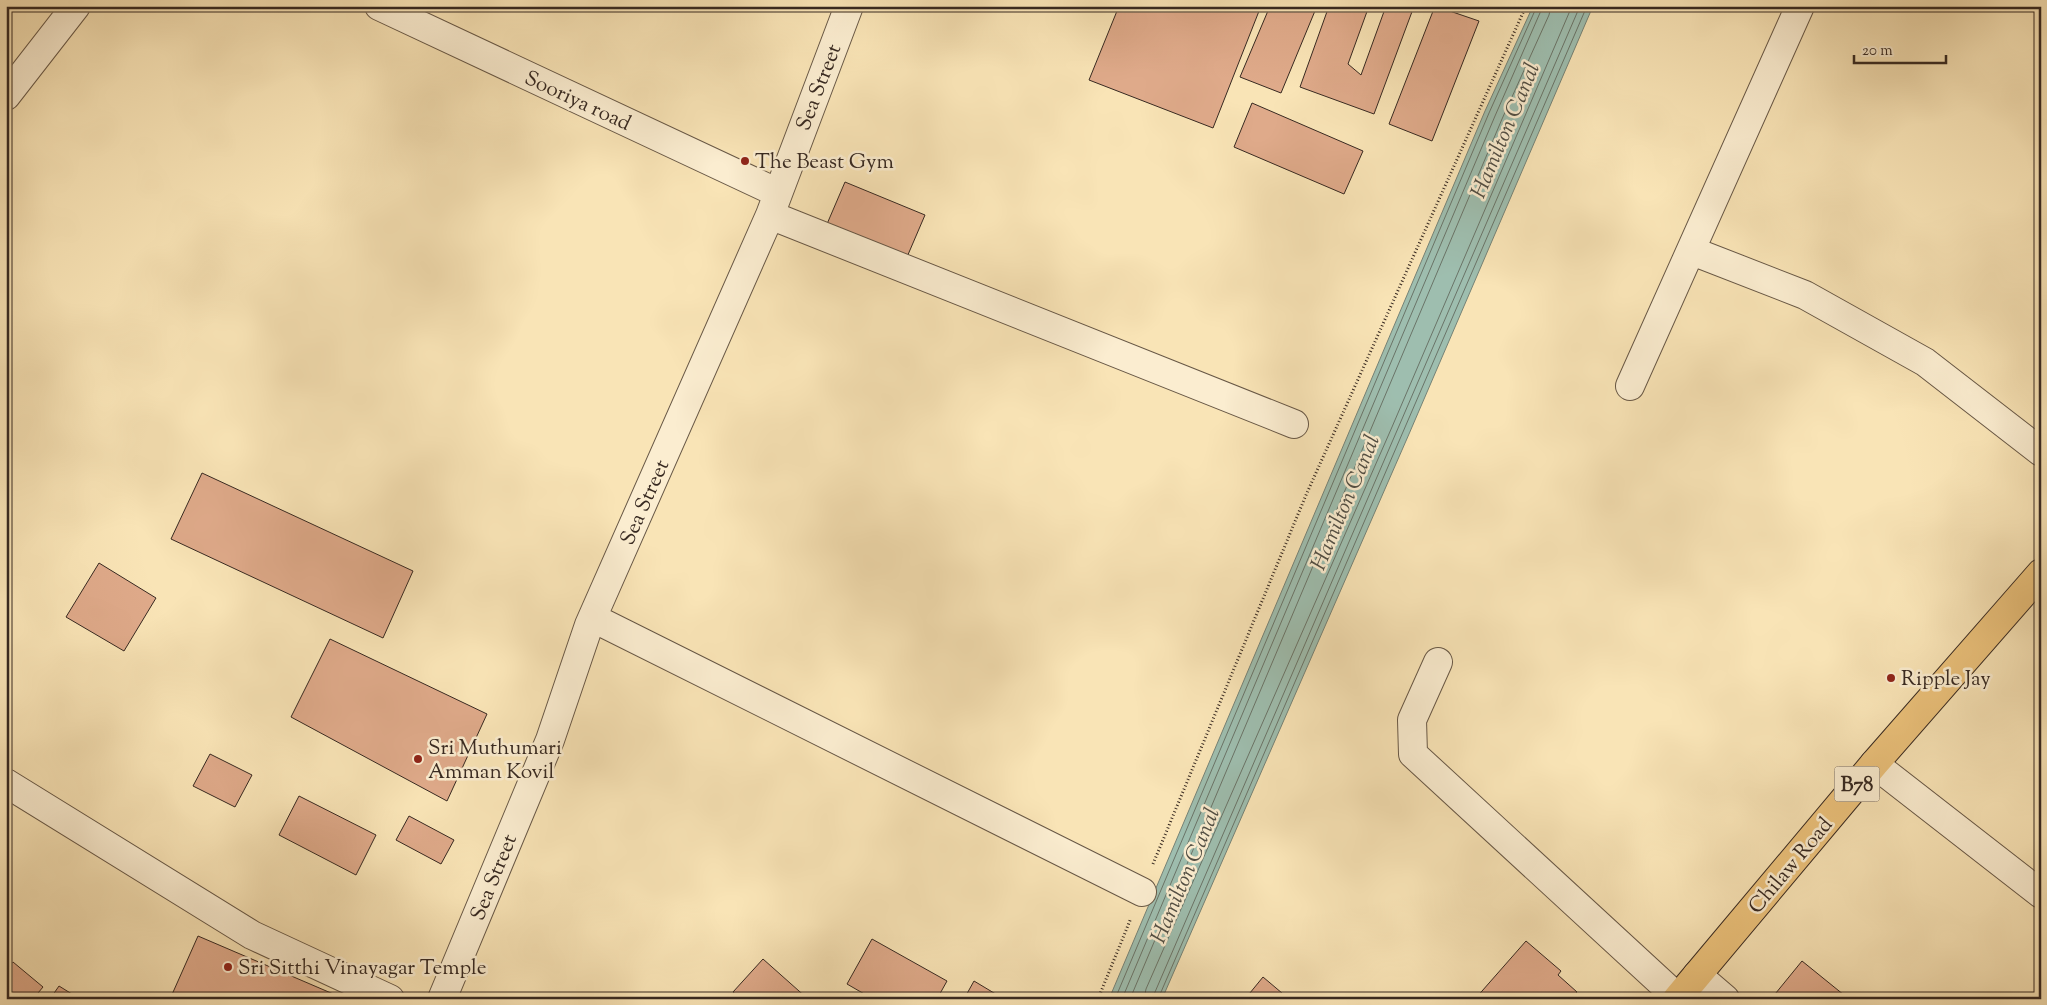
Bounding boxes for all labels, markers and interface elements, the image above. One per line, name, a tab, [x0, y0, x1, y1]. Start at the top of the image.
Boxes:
scale bar	[1854, 32, 1947, 64]
street label: Sea Street	[790, 40, 850, 135]
text: 20 m	[1862, 41, 1893, 62]
water label: Hamilton Canal	[1464, 58, 1550, 204]
street label: Sooriya road	[519, 64, 635, 140]
place label: The Beast Gym	[755, 148, 894, 178]
marker: The Beast Gym	[739, 155, 751, 167]
water label: Hamilton Canal	[1304, 430, 1390, 576]
street label: Sea Street	[614, 455, 678, 550]
place label: Ripple Jay	[1901, 665, 1991, 695]
marker: Ripple Jay	[1885, 672, 1897, 684]
place label: Sri Muthumari Amman Kovil	[428, 734, 562, 788]
marker: Sri Muthumari Amman Kovil	[412, 753, 424, 765]
road number: B78	[1834, 766, 1880, 802]
water label: Hamilton Canal	[1144, 803, 1230, 949]
street label: Chilaw Road	[1742, 811, 1841, 921]
street label: Sea Street	[464, 830, 526, 925]
place label: Sri Sitthi Vinayagar Temple	[238, 954, 486, 984]
marker: Sri Sitthi Vinayagar Temple	[222, 961, 234, 973]

